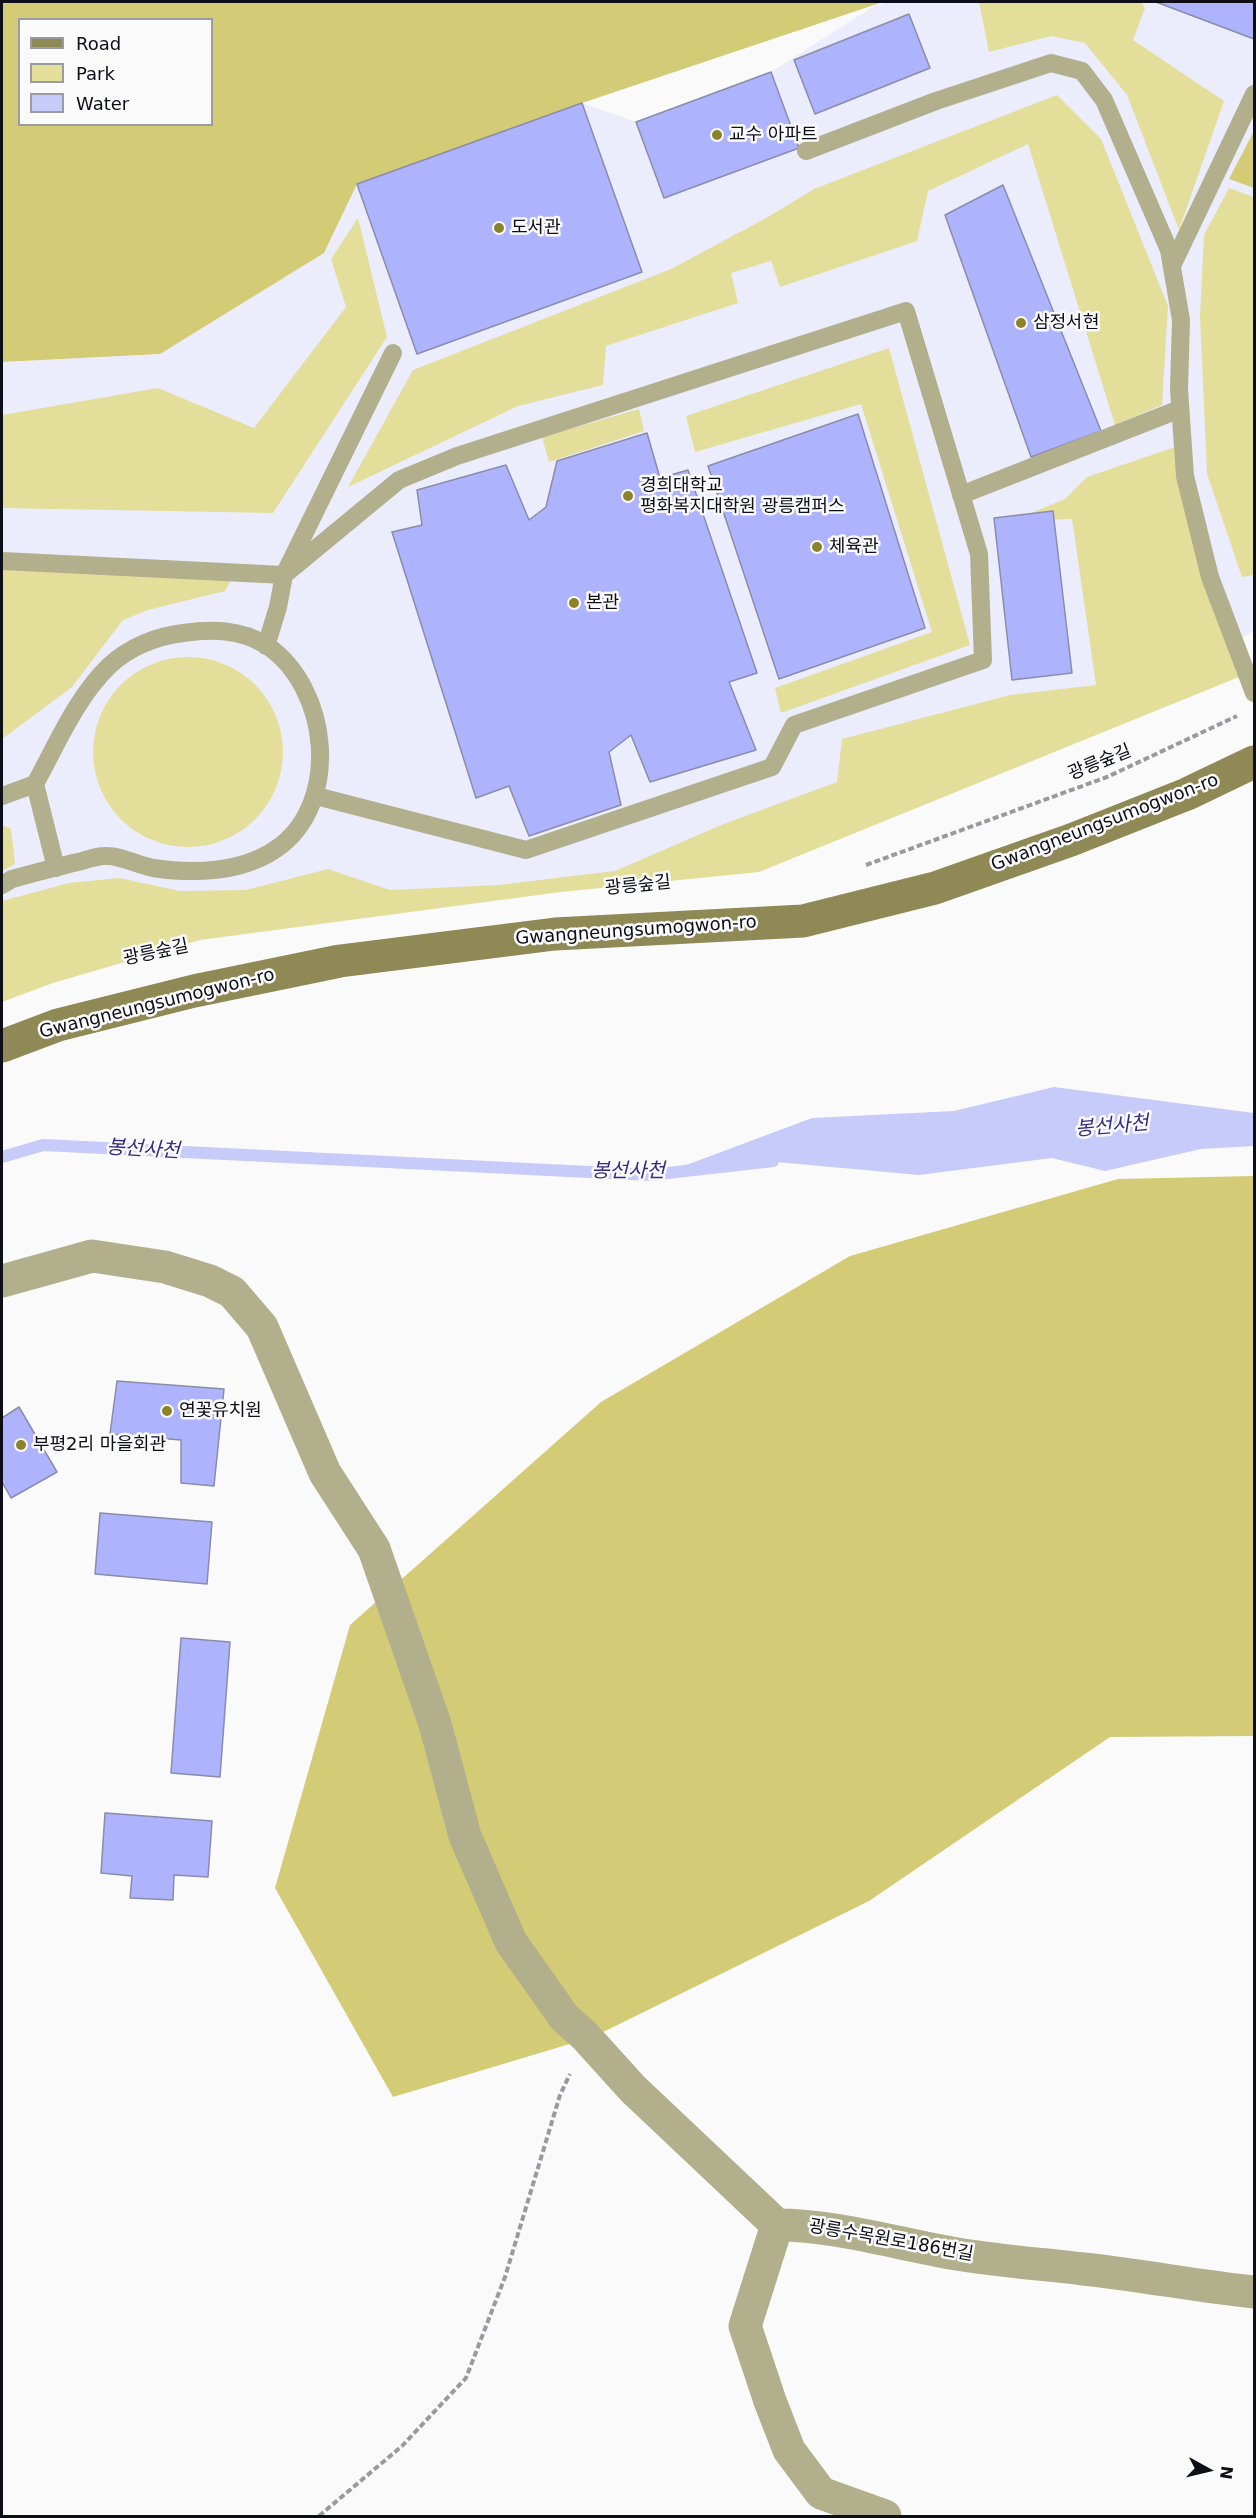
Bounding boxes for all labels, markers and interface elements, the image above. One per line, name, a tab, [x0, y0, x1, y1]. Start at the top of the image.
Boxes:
legend	[18, 18, 213, 126]
text: Road	[76, 33, 121, 54]
text: Park	[76, 63, 115, 84]
text: Water	[76, 93, 129, 114]
place label: 교수 아파트	[729, 124, 818, 146]
marker: 교수 아파트	[710, 128, 724, 142]
place label: 도서관	[511, 217, 561, 239]
marker: 도서관	[492, 221, 506, 235]
place label: 삼정서현	[1033, 312, 1099, 334]
marker: 삼정서현	[1014, 316, 1028, 330]
place label: 경희대학교 평화복지대학원 광릉캠퍼스	[640, 475, 844, 518]
marker: 경희대학교 평화복지대학원 광릉캠퍼스	[621, 489, 635, 503]
place label: 체육관	[829, 536, 879, 558]
marker: 체육관	[810, 540, 824, 554]
place label: 본관	[586, 592, 619, 614]
marker: 본관	[567, 596, 581, 610]
street label: 광릉숲길	[1065, 741, 1135, 785]
street label: Gwangneungsumogwon-ro	[988, 770, 1222, 876]
street label: 광릉숲길	[604, 872, 672, 900]
street label: Gwangneungsumogwon-ro	[515, 912, 757, 950]
street label: 광릉숲길	[121, 936, 191, 970]
street label: Gwangneungsumogwon-ro	[37, 964, 277, 1044]
water label: 봉선사천	[1074, 1112, 1150, 1142]
water label: 봉선사천	[106, 1136, 180, 1164]
water label: 봉선사천	[591, 1160, 665, 1184]
place label: 연꽃유치원	[179, 1400, 262, 1422]
marker: 연꽃유치원	[160, 1404, 174, 1418]
place label: 부평2리 마을회관	[33, 1434, 166, 1456]
marker: 부평2리 마을회관	[14, 1438, 28, 1452]
street label: 광릉수목원로186번길	[807, 2216, 975, 2266]
north arrow	[1178, 2440, 1238, 2500]
text: N	[1216, 2465, 1237, 2481]

